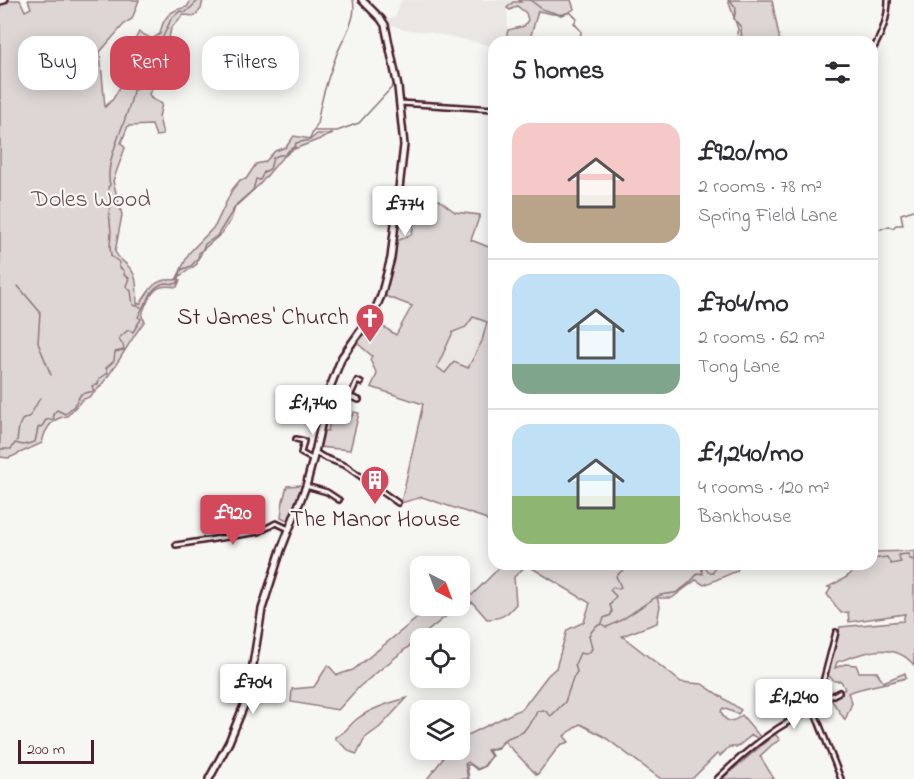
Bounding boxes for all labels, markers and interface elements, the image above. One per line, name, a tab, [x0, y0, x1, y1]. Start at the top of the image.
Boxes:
chip: Buy	[18, 36, 98, 90]
chip: Rent	[110, 36, 190, 90]
chip: Filters	[202, 36, 299, 90]
text: 5 homes	[512, 53, 604, 91]
icon: filters	[821, 56, 854, 89]
text: £920/mo	[698, 135, 788, 173]
icon: home	[560, 147, 632, 219]
text: 2 rooms · 78 m²	[698, 173, 822, 202]
park label: Doles Wood	[30, 183, 151, 218]
pin: £774	[369, 186, 441, 237]
text: £774	[386, 191, 424, 220]
text: Spring Field Lane	[698, 202, 838, 231]
text: £704/mo	[698, 286, 789, 324]
icon: home	[560, 298, 632, 370]
place label: St James' Church	[177, 301, 349, 336]
church icon: St James' Church	[354, 302, 386, 344]
text: 2 rooms · 62 m²	[698, 324, 825, 353]
text: Tong Lane	[698, 353, 780, 382]
pin: £1,740	[264, 385, 362, 436]
text: £1,740	[289, 390, 337, 419]
text: £1,240/mo	[698, 436, 804, 474]
icon: home	[560, 448, 632, 520]
building icon: The Manor House	[359, 464, 391, 506]
text: 4 rooms · 120 m²	[698, 474, 830, 503]
pin: £920	[197, 495, 269, 546]
text: £920	[214, 500, 252, 529]
place label: The Manor House	[290, 503, 460, 538]
text: Bankhouse	[698, 503, 791, 532]
north arrow	[410, 556, 470, 616]
map controls	[410, 556, 470, 760]
button: locate	[410, 628, 470, 688]
pin: £704	[217, 664, 289, 715]
text: £704	[234, 669, 272, 698]
pin: £1,240	[745, 679, 843, 730]
text: £1,240	[769, 684, 819, 713]
button: layers	[410, 700, 470, 760]
scale bar	[18, 737, 94, 764]
text: 200 m	[27, 738, 65, 762]

